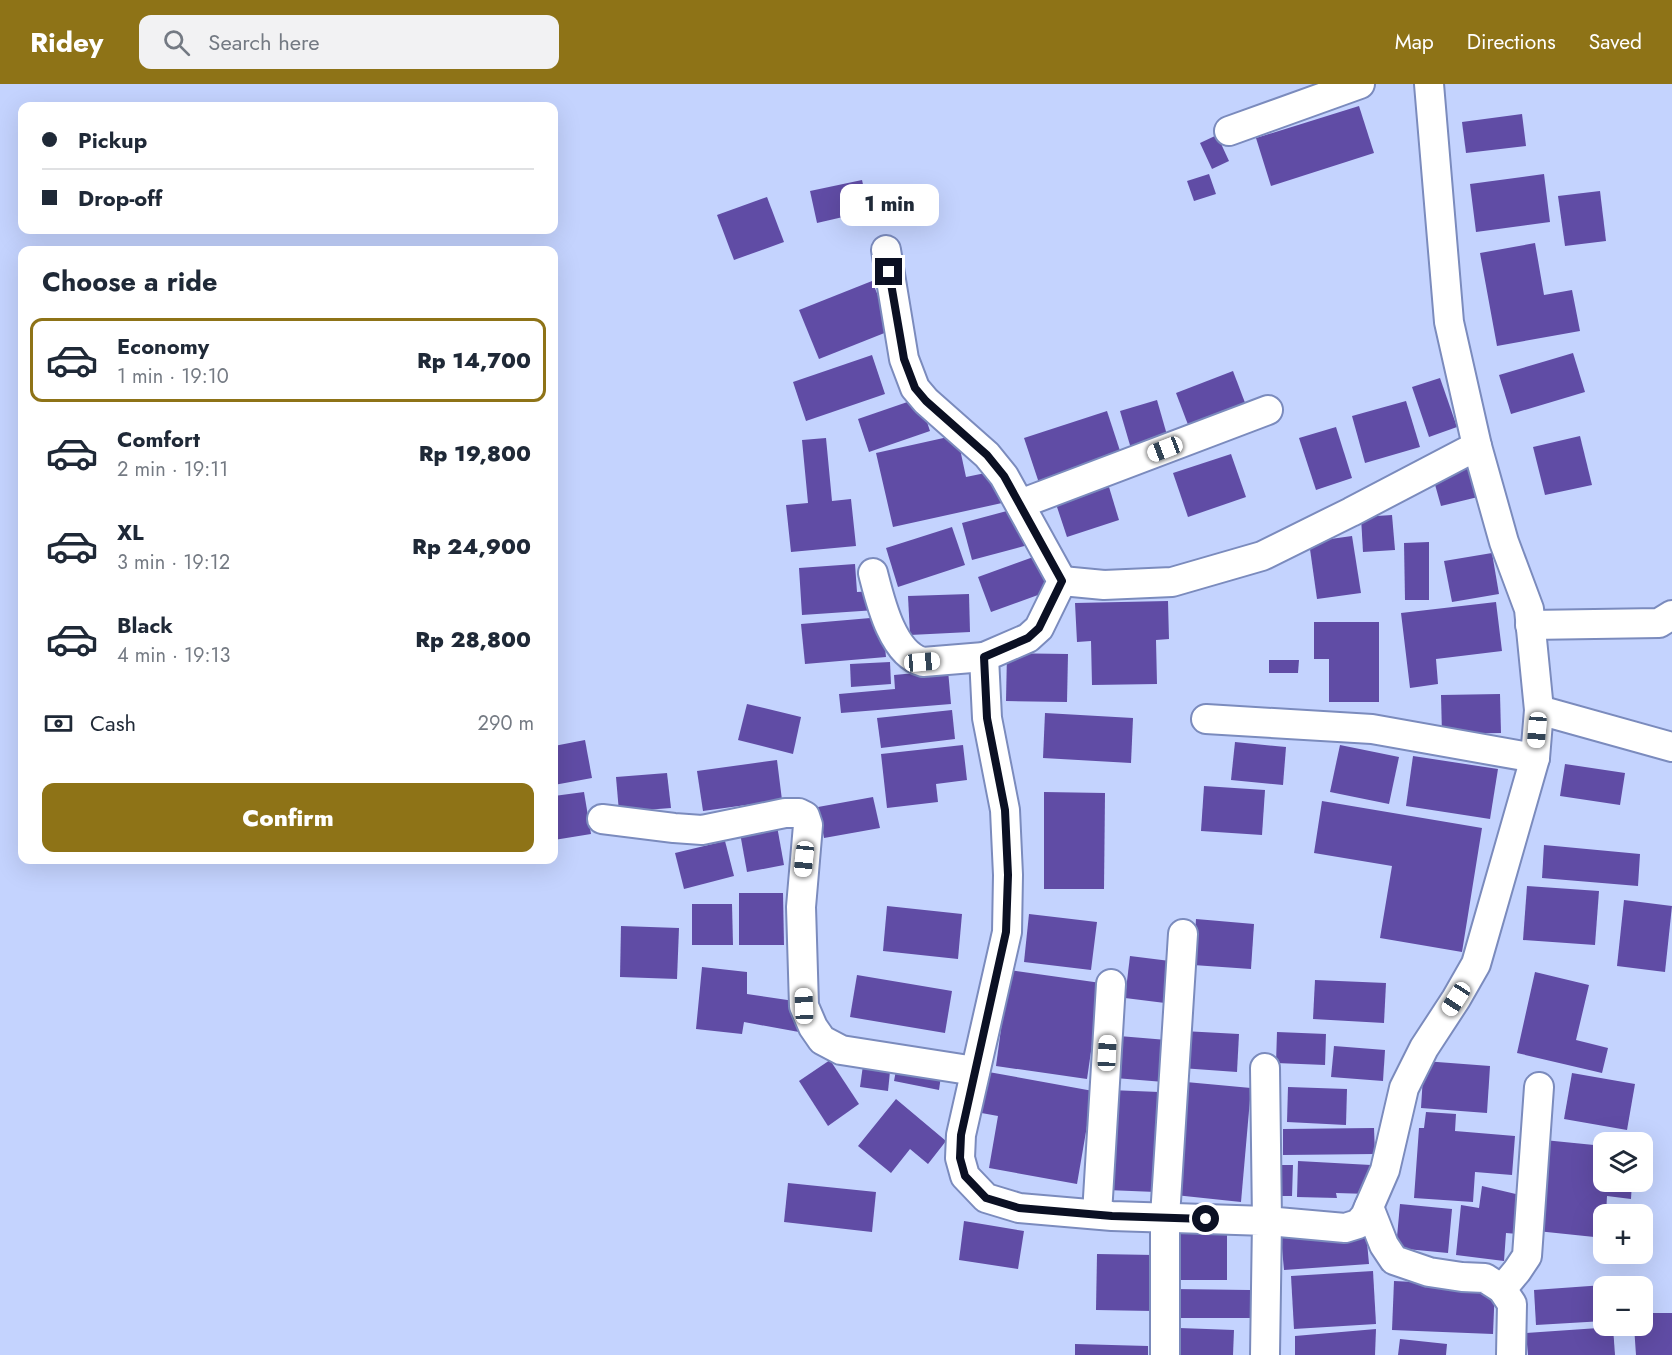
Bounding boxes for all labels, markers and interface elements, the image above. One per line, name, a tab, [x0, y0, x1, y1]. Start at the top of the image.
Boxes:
search box	[139, 15, 559, 69]
text: Ridey	[30, 22, 103, 63]
icon: search	[160, 26, 193, 59]
text: Search here	[208, 26, 320, 58]
text: Map	[1395, 27, 1434, 57]
text: Directions	[1467, 27, 1556, 57]
text: Saved	[1589, 27, 1642, 57]
text: Pickup	[78, 124, 147, 156]
text: Drop-off	[78, 182, 162, 214]
callout: 1 min	[840, 185, 938, 227]
text: 1 min	[864, 190, 915, 219]
route end	[875, 258, 902, 285]
text: Choose a ride	[42, 262, 217, 301]
text: Economy	[117, 330, 209, 362]
icon: car	[45, 333, 99, 387]
text: Rp 14,700	[417, 344, 531, 376]
text: 1 min · 19:10	[117, 362, 229, 391]
text: Comfort	[117, 423, 200, 455]
icon: car	[45, 426, 99, 480]
car	[1145, 434, 1185, 464]
text: Rp 19,800	[419, 437, 531, 469]
text: 2 min · 19:11	[117, 455, 228, 484]
text: XL	[117, 516, 144, 548]
icon: car	[45, 519, 99, 573]
text: Rp 24,900	[412, 530, 531, 562]
text: 3 min · 19:12	[117, 548, 230, 577]
text: Black	[117, 609, 173, 641]
icon: car	[45, 612, 99, 666]
text: Rp 28,800	[415, 623, 531, 655]
text: 4 min · 19:13	[117, 641, 230, 670]
car	[903, 651, 941, 673]
icon: cash	[42, 707, 75, 740]
text: Cash	[90, 707, 136, 739]
text: 290 m	[478, 709, 534, 738]
car	[1526, 711, 1548, 749]
button: Confirm	[42, 783, 534, 852]
car	[793, 840, 815, 878]
car	[1439, 979, 1473, 1019]
car	[794, 988, 814, 1024]
car	[1097, 1035, 1117, 1071]
map controls	[1593, 1132, 1653, 1336]
button: layers	[1593, 1132, 1653, 1192]
button: +	[1593, 1204, 1653, 1264]
route start	[1192, 1205, 1219, 1232]
button: −	[1593, 1276, 1653, 1336]

